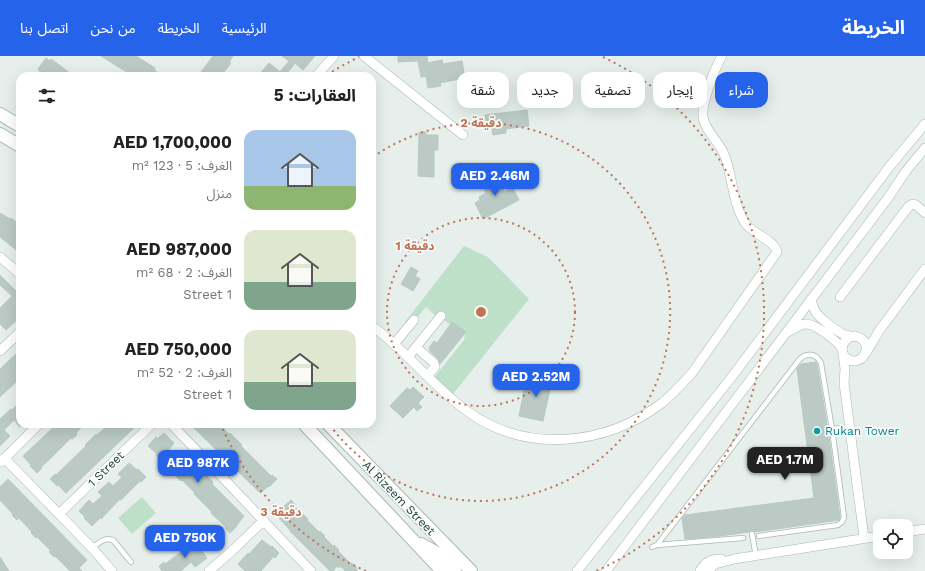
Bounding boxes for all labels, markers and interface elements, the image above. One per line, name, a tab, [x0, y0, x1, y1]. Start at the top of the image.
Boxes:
text: الخريطة	[842, 16, 905, 39]
text: اتصل بنا	[20, 20, 68, 36]
text: من نحن	[90, 20, 136, 36]
text: الخريطة	[158, 20, 200, 36]
text: الرئيسية	[222, 20, 267, 36]
chip: شقة	[457, 72, 509, 108]
chip: جديد	[517, 72, 573, 108]
chip: تصفية	[581, 72, 645, 108]
chip: إيجار	[653, 72, 707, 108]
chip: شراء	[715, 72, 768, 108]
icon: filters	[36, 85, 58, 107]
text: العقارات: 5	[274, 85, 356, 105]
text: 2 دقيقة	[461, 116, 501, 130]
text: AED 1,700,000	[113, 132, 232, 152]
icon: home	[276, 146, 324, 194]
text: الغرف: 5 · 123 m²	[132, 158, 232, 173]
pin: AED 2.46M	[449, 163, 541, 197]
text: AED 2.46M	[460, 168, 530, 183]
text: منزل	[207, 186, 232, 201]
text: AED 987,000	[126, 239, 232, 259]
text: 1 دقيقة	[396, 239, 434, 253]
icon: home	[276, 246, 324, 294]
text: الغرف: 2 · 68 m²	[136, 265, 232, 280]
text: 1 Street	[183, 287, 232, 302]
centre of rings	[474, 305, 488, 319]
text: AED 750,000	[125, 339, 232, 359]
icon: home	[276, 346, 324, 394]
pin: AED 2.52M	[490, 364, 582, 398]
text: الغرف: 2 · 52 m²	[137, 365, 232, 380]
text: AED 2.52M	[502, 369, 570, 384]
text: 1 Street	[183, 387, 232, 402]
place label: Rukan Tower	[825, 424, 900, 438]
marker: Rukan Tower	[812, 426, 822, 436]
pin: AED 1.7M	[744, 447, 826, 481]
street label: 1 Street	[85, 448, 127, 490]
pin: AED 987K	[157, 450, 239, 484]
text: AED 1.7M	[756, 452, 814, 467]
text: AED 987K	[167, 455, 229, 470]
street label: Al Rizeem Street	[360, 458, 438, 538]
text: 3 دقيقة	[261, 505, 301, 519]
map controls	[873, 519, 913, 559]
button: locate	[873, 519, 913, 559]
pin: AED 750K	[144, 525, 226, 559]
text: AED 750K	[154, 530, 216, 545]

